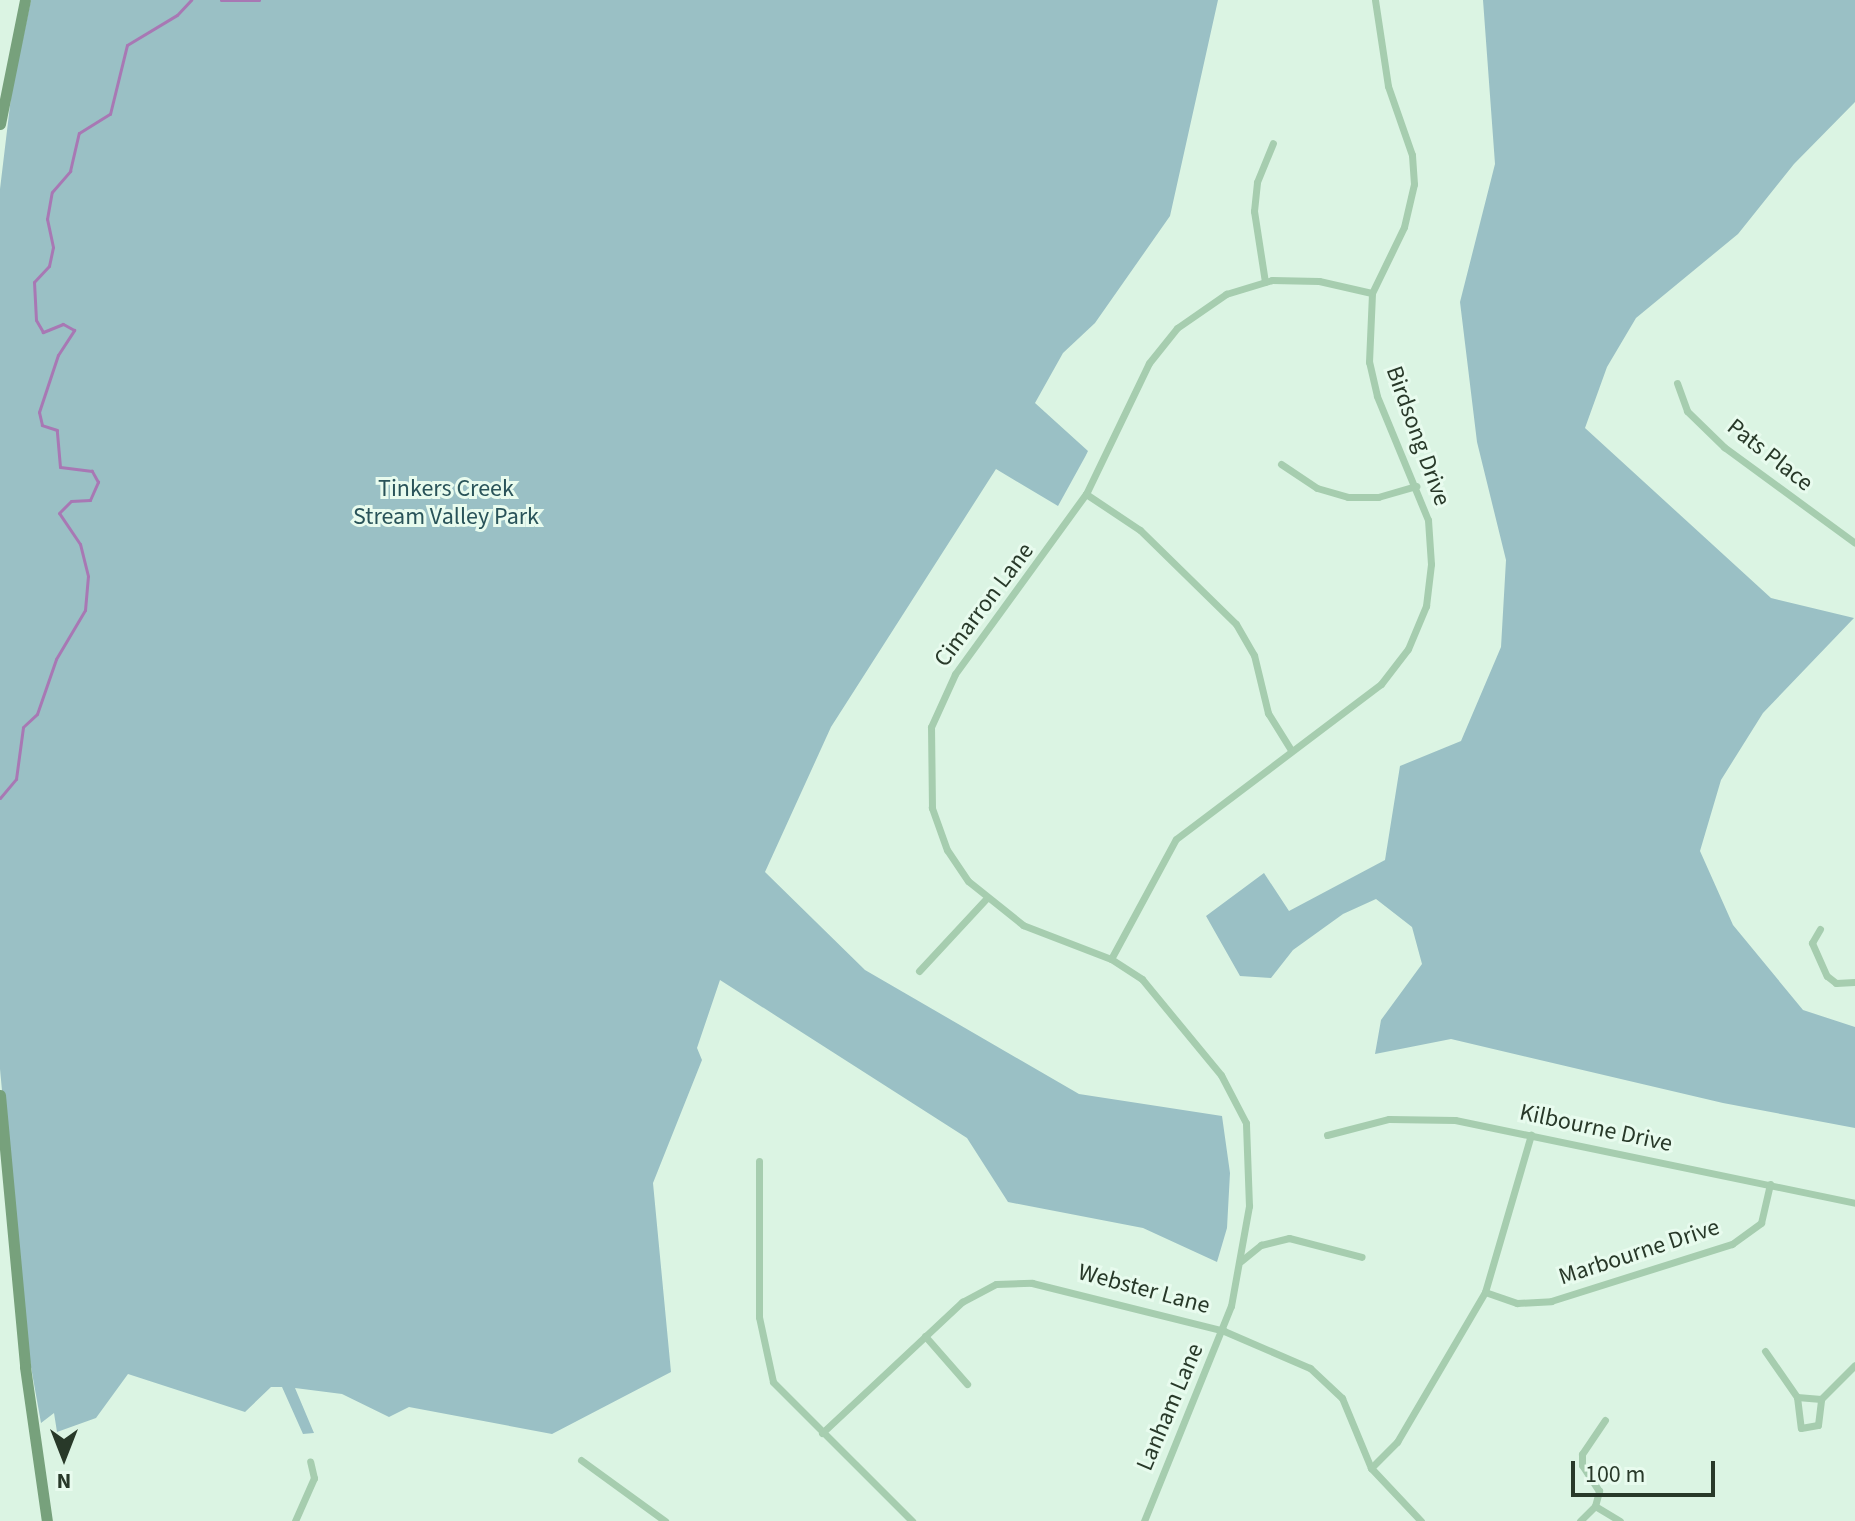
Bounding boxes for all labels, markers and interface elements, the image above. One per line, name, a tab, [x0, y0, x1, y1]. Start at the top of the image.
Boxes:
street label: Birdsong Drive	[1379, 362, 1457, 510]
street label: Pats Place	[1721, 413, 1819, 497]
park label: Tinkers Creek Stream Valley Park	[353, 475, 539, 531]
street label: Cimarron Lane	[928, 537, 1040, 673]
street label: Kilbourne Drive	[1517, 1098, 1675, 1158]
street label: Marbourne Drive	[1555, 1212, 1723, 1292]
street label: Webster Lane	[1075, 1258, 1213, 1320]
street label: Lanham Lane	[1130, 1339, 1210, 1475]
north arrow	[24, 1417, 104, 1497]
scale bar	[1575, 1445, 1719, 1495]
text: 100 m	[1585, 1457, 1645, 1492]
text: N	[57, 1465, 71, 1497]

